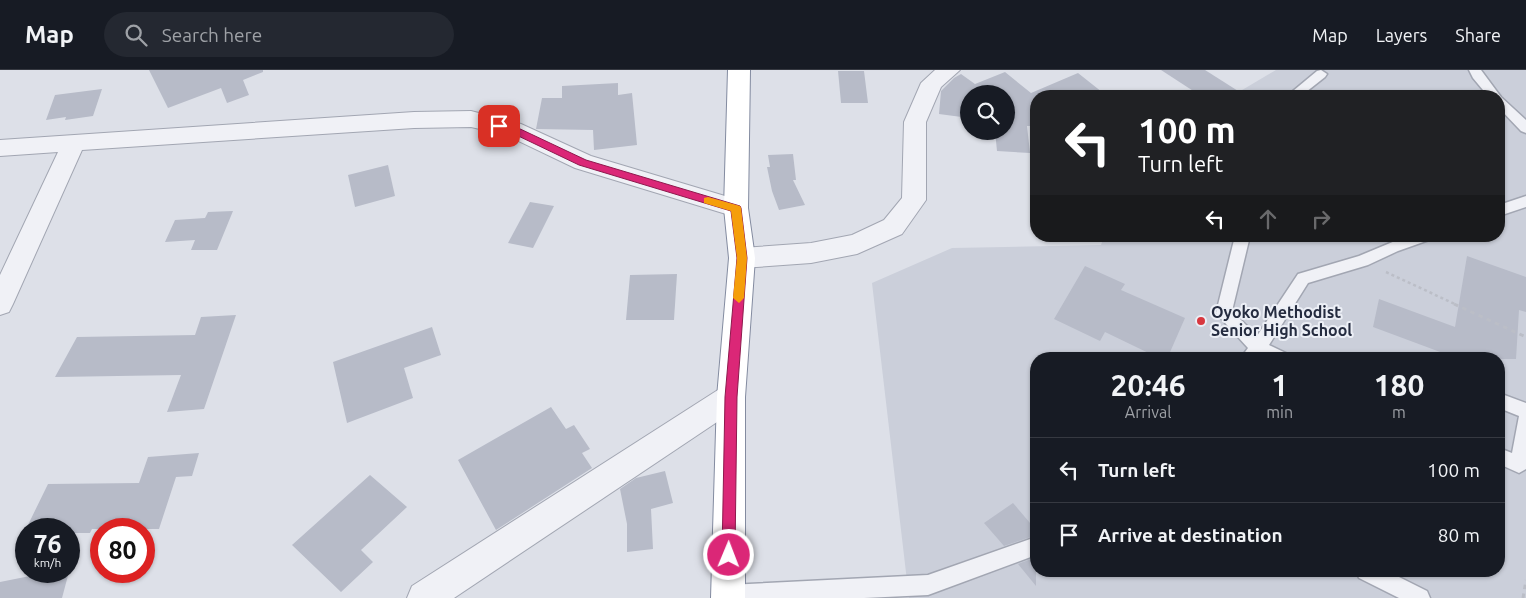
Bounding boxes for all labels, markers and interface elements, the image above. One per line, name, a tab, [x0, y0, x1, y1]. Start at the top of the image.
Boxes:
search box	[104, 12, 454, 57]
text: Map	[25, 21, 74, 48]
icon: search	[122, 21, 150, 49]
text: Search here	[162, 24, 262, 46]
text: Map	[1312, 25, 1348, 45]
text: Layers	[1376, 25, 1427, 45]
text: Share	[1455, 25, 1501, 45]
map controls	[960, 85, 1015, 140]
button: search	[960, 85, 1015, 140]
pin	[478, 105, 520, 147]
icon: left	[1055, 110, 1120, 175]
text: 100 m	[1138, 110, 1236, 150]
icon: arrive	[485, 112, 513, 140]
text: Turn left	[1138, 151, 1223, 176]
icon: left	[1201, 205, 1229, 233]
icon: ahead	[1254, 205, 1282, 233]
icon: right	[1307, 205, 1335, 233]
place label: Oyoko Methodist Senior High School	[1211, 303, 1352, 339]
marker: Oyoko Methodist Senior High School	[1195, 315, 1207, 327]
text: 20:46	[1111, 368, 1186, 402]
text: 1	[1271, 368, 1288, 402]
text: 180	[1374, 368, 1424, 402]
text: Arrival	[1125, 403, 1171, 421]
text: min	[1266, 403, 1293, 421]
text: m	[1392, 403, 1406, 421]
icon: left	[1055, 456, 1083, 484]
text: Turn left	[1098, 459, 1176, 481]
text: 100 m	[1427, 459, 1480, 481]
speed limit sign: 80	[90, 518, 155, 583]
icon: arrive	[1055, 521, 1083, 549]
text: Arrive at destination	[1098, 524, 1283, 546]
text: 80 m	[1438, 524, 1480, 546]
position arrow	[702, 528, 754, 580]
text: 76	[33, 530, 62, 558]
text: km/h	[34, 556, 61, 569]

